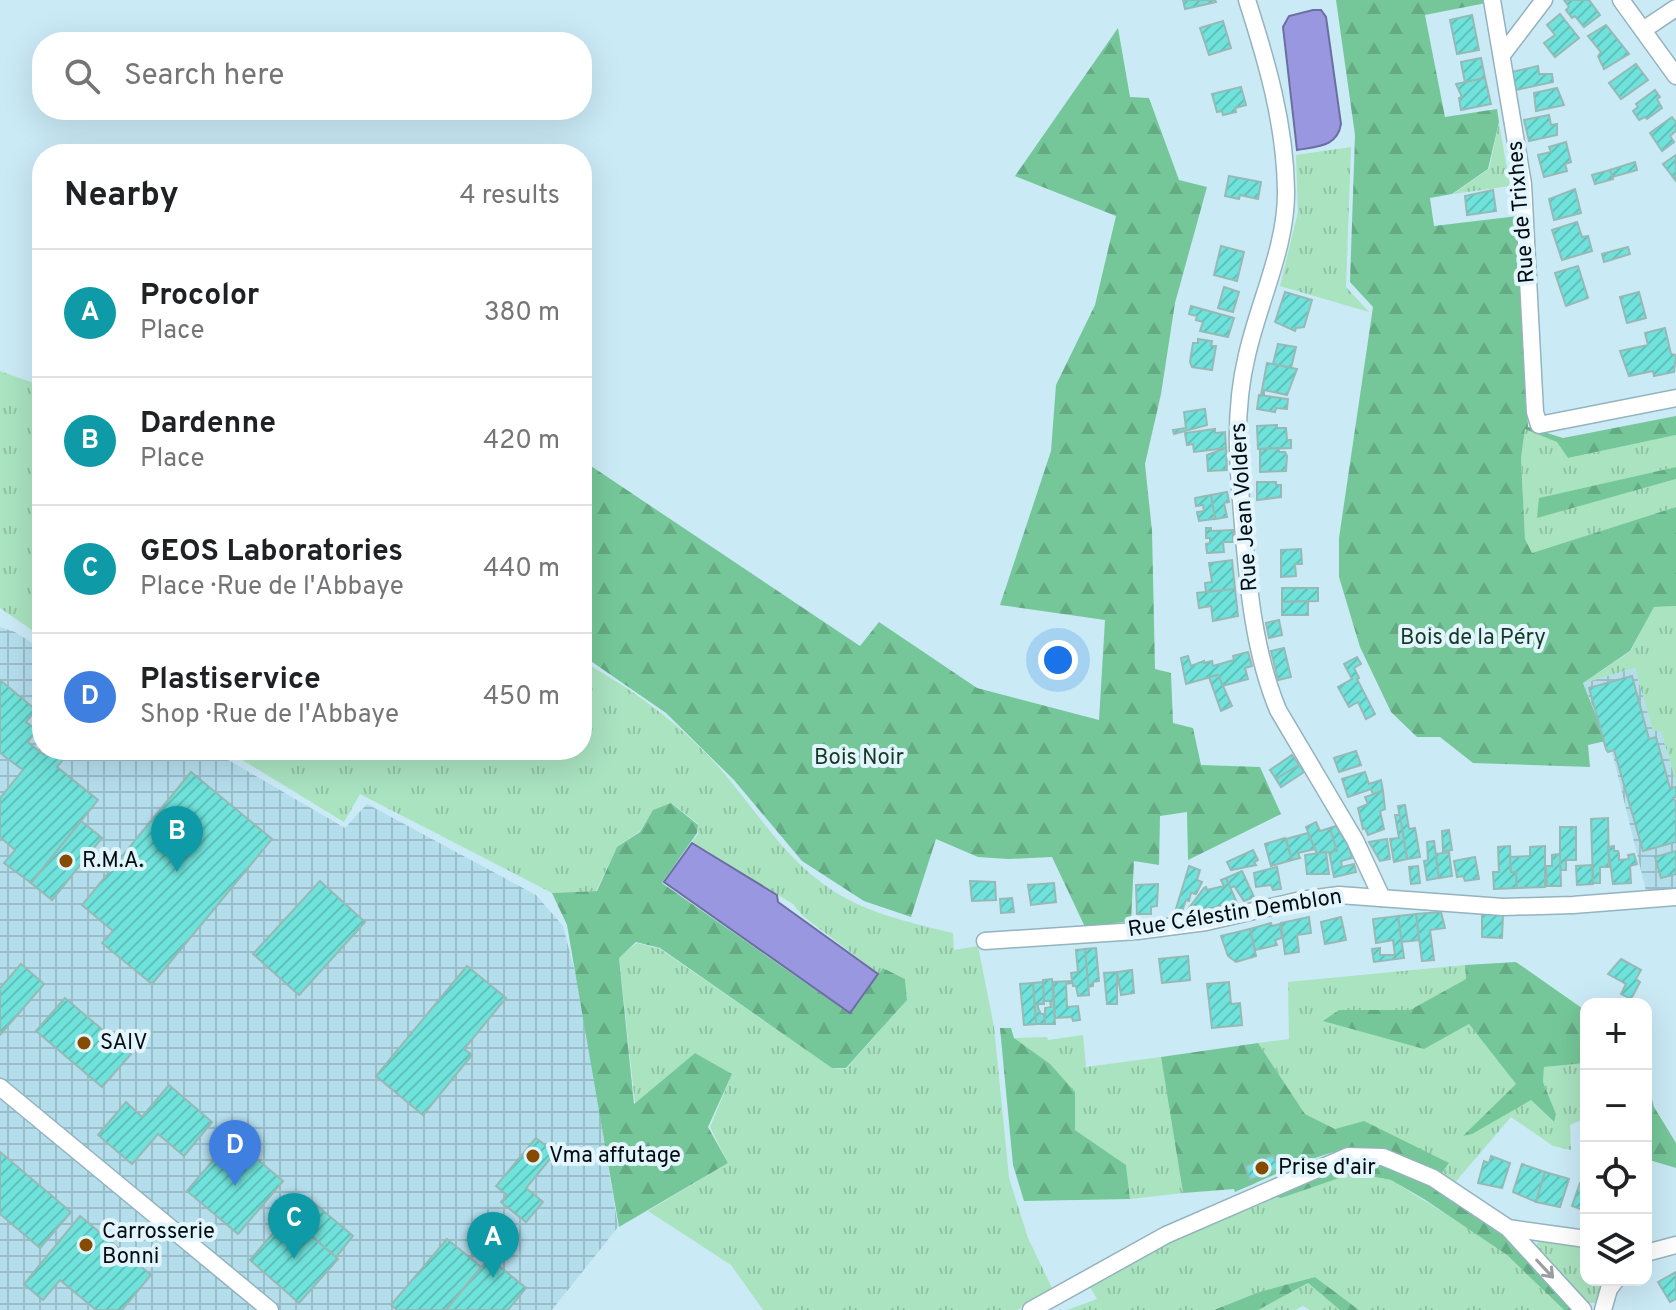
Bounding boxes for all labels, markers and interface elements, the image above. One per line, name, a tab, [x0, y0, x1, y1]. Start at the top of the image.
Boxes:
search box	[32, 32, 592, 120]
icon: search	[60, 54, 104, 98]
text: Search here	[124, 58, 284, 95]
street label: Rue de Trixhes	[1502, 140, 1542, 284]
text: Nearby	[64, 175, 179, 218]
text: 4 results	[459, 180, 560, 213]
text: Procolor	[140, 278, 259, 315]
text: A	[81, 297, 99, 330]
text: 380 m	[484, 297, 560, 330]
text: Place	[140, 315, 204, 348]
text: Dardenne	[140, 406, 276, 443]
street label: Rue Jean Volders	[1226, 422, 1264, 592]
text: B	[81, 425, 99, 458]
text: 420 m	[483, 425, 560, 458]
text: Place	[140, 443, 204, 476]
text: GEOS Laboratories	[140, 534, 403, 571]
text: C	[82, 553, 98, 586]
text: 440 m	[483, 553, 560, 586]
text: Place · Rue de l'Abbaye	[140, 571, 404, 604]
park label: Bois de la Péry	[1400, 625, 1546, 652]
your location	[1038, 640, 1078, 680]
text: Plastiservice	[140, 662, 321, 699]
text: D	[81, 681, 99, 714]
text: 450 m	[483, 681, 560, 714]
text: Shop · Rue de l'Abbaye	[140, 699, 399, 732]
park label: Bois Noir	[814, 745, 904, 772]
pin: B	[151, 806, 203, 872]
place label: R.M.A.	[82, 848, 144, 875]
marker: R.M.A.	[57, 852, 75, 870]
street label: Rue Célestin Demblon	[1126, 884, 1344, 944]
map controls	[1580, 998, 1652, 1286]
button: +	[1580, 998, 1652, 1070]
place label: SAIV	[100, 1030, 148, 1057]
marker: SAIV	[75, 1034, 93, 1052]
button: −	[1580, 1070, 1652, 1142]
pin: D	[209, 1120, 261, 1186]
button: locate	[1580, 1142, 1652, 1214]
place label: Vma affutage	[549, 1143, 681, 1170]
marker: Vma affutage	[524, 1147, 542, 1165]
place label: Prise d'air	[1278, 1155, 1376, 1182]
marker: Prise d'air	[1253, 1159, 1271, 1177]
pin: C	[268, 1193, 320, 1259]
pin: A	[467, 1212, 519, 1278]
button: layers	[1580, 1214, 1652, 1286]
place label: Carrosserie Bonni	[102, 1219, 215, 1271]
marker: Carrosserie Bonni	[77, 1236, 95, 1254]
one-way arrow	[1536, 1259, 1555, 1279]

